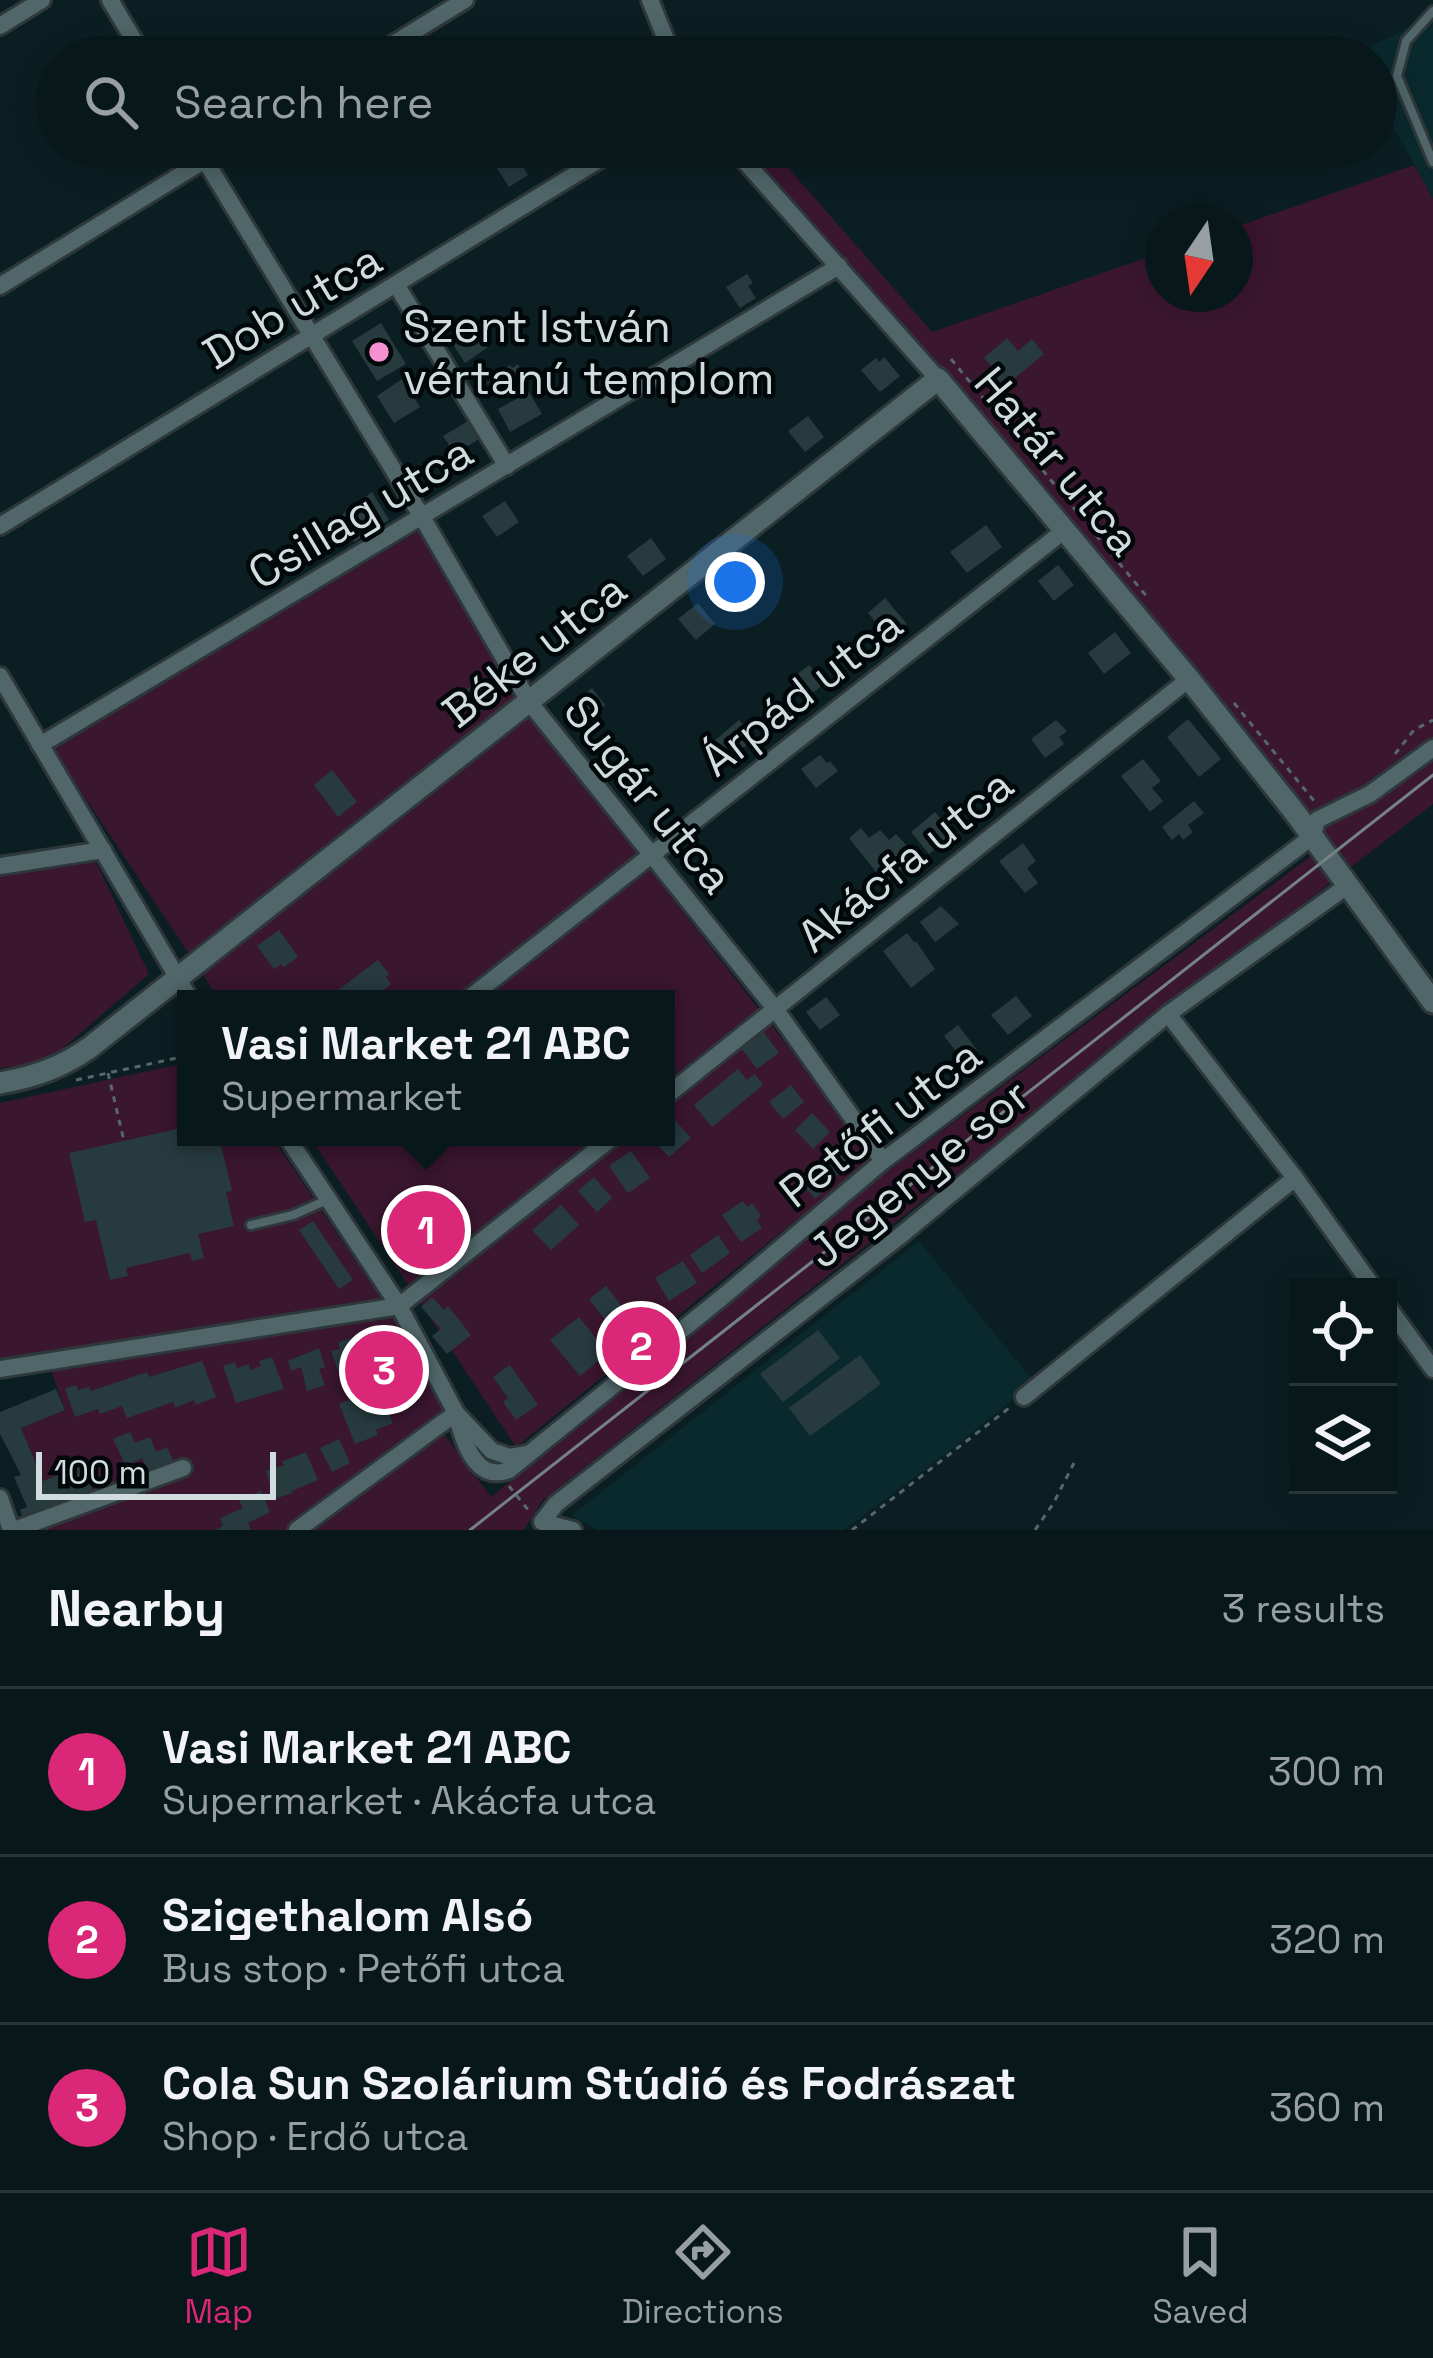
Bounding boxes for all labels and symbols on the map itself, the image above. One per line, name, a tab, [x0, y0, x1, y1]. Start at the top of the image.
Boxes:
north arrow	[1145, 204, 1253, 312]
street label: Dob utca	[193, 231, 392, 382]
place label: Szent István vértanú templom	[403, 298, 774, 407]
marker: Szent István vértanú templom	[366, 339, 392, 365]
street label: Határ utca	[962, 355, 1153, 567]
street label: Csillag utca	[238, 423, 483, 602]
your location	[705, 552, 765, 612]
street label: Béke utca	[431, 561, 638, 740]
street label: Árpád utca	[689, 596, 914, 789]
street label: Sugár utca	[551, 684, 746, 905]
street label: Akácfa utca	[786, 756, 1024, 964]
street label: Petőfi utca	[768, 1027, 993, 1220]
street label: Jegenye sor	[796, 1067, 1041, 1280]
pin: 1	[387, 1185, 465, 1275]
pin: 2	[602, 1301, 680, 1391]
pin: 3	[345, 1325, 423, 1415]
scale bar	[36, 1446, 276, 1499]

